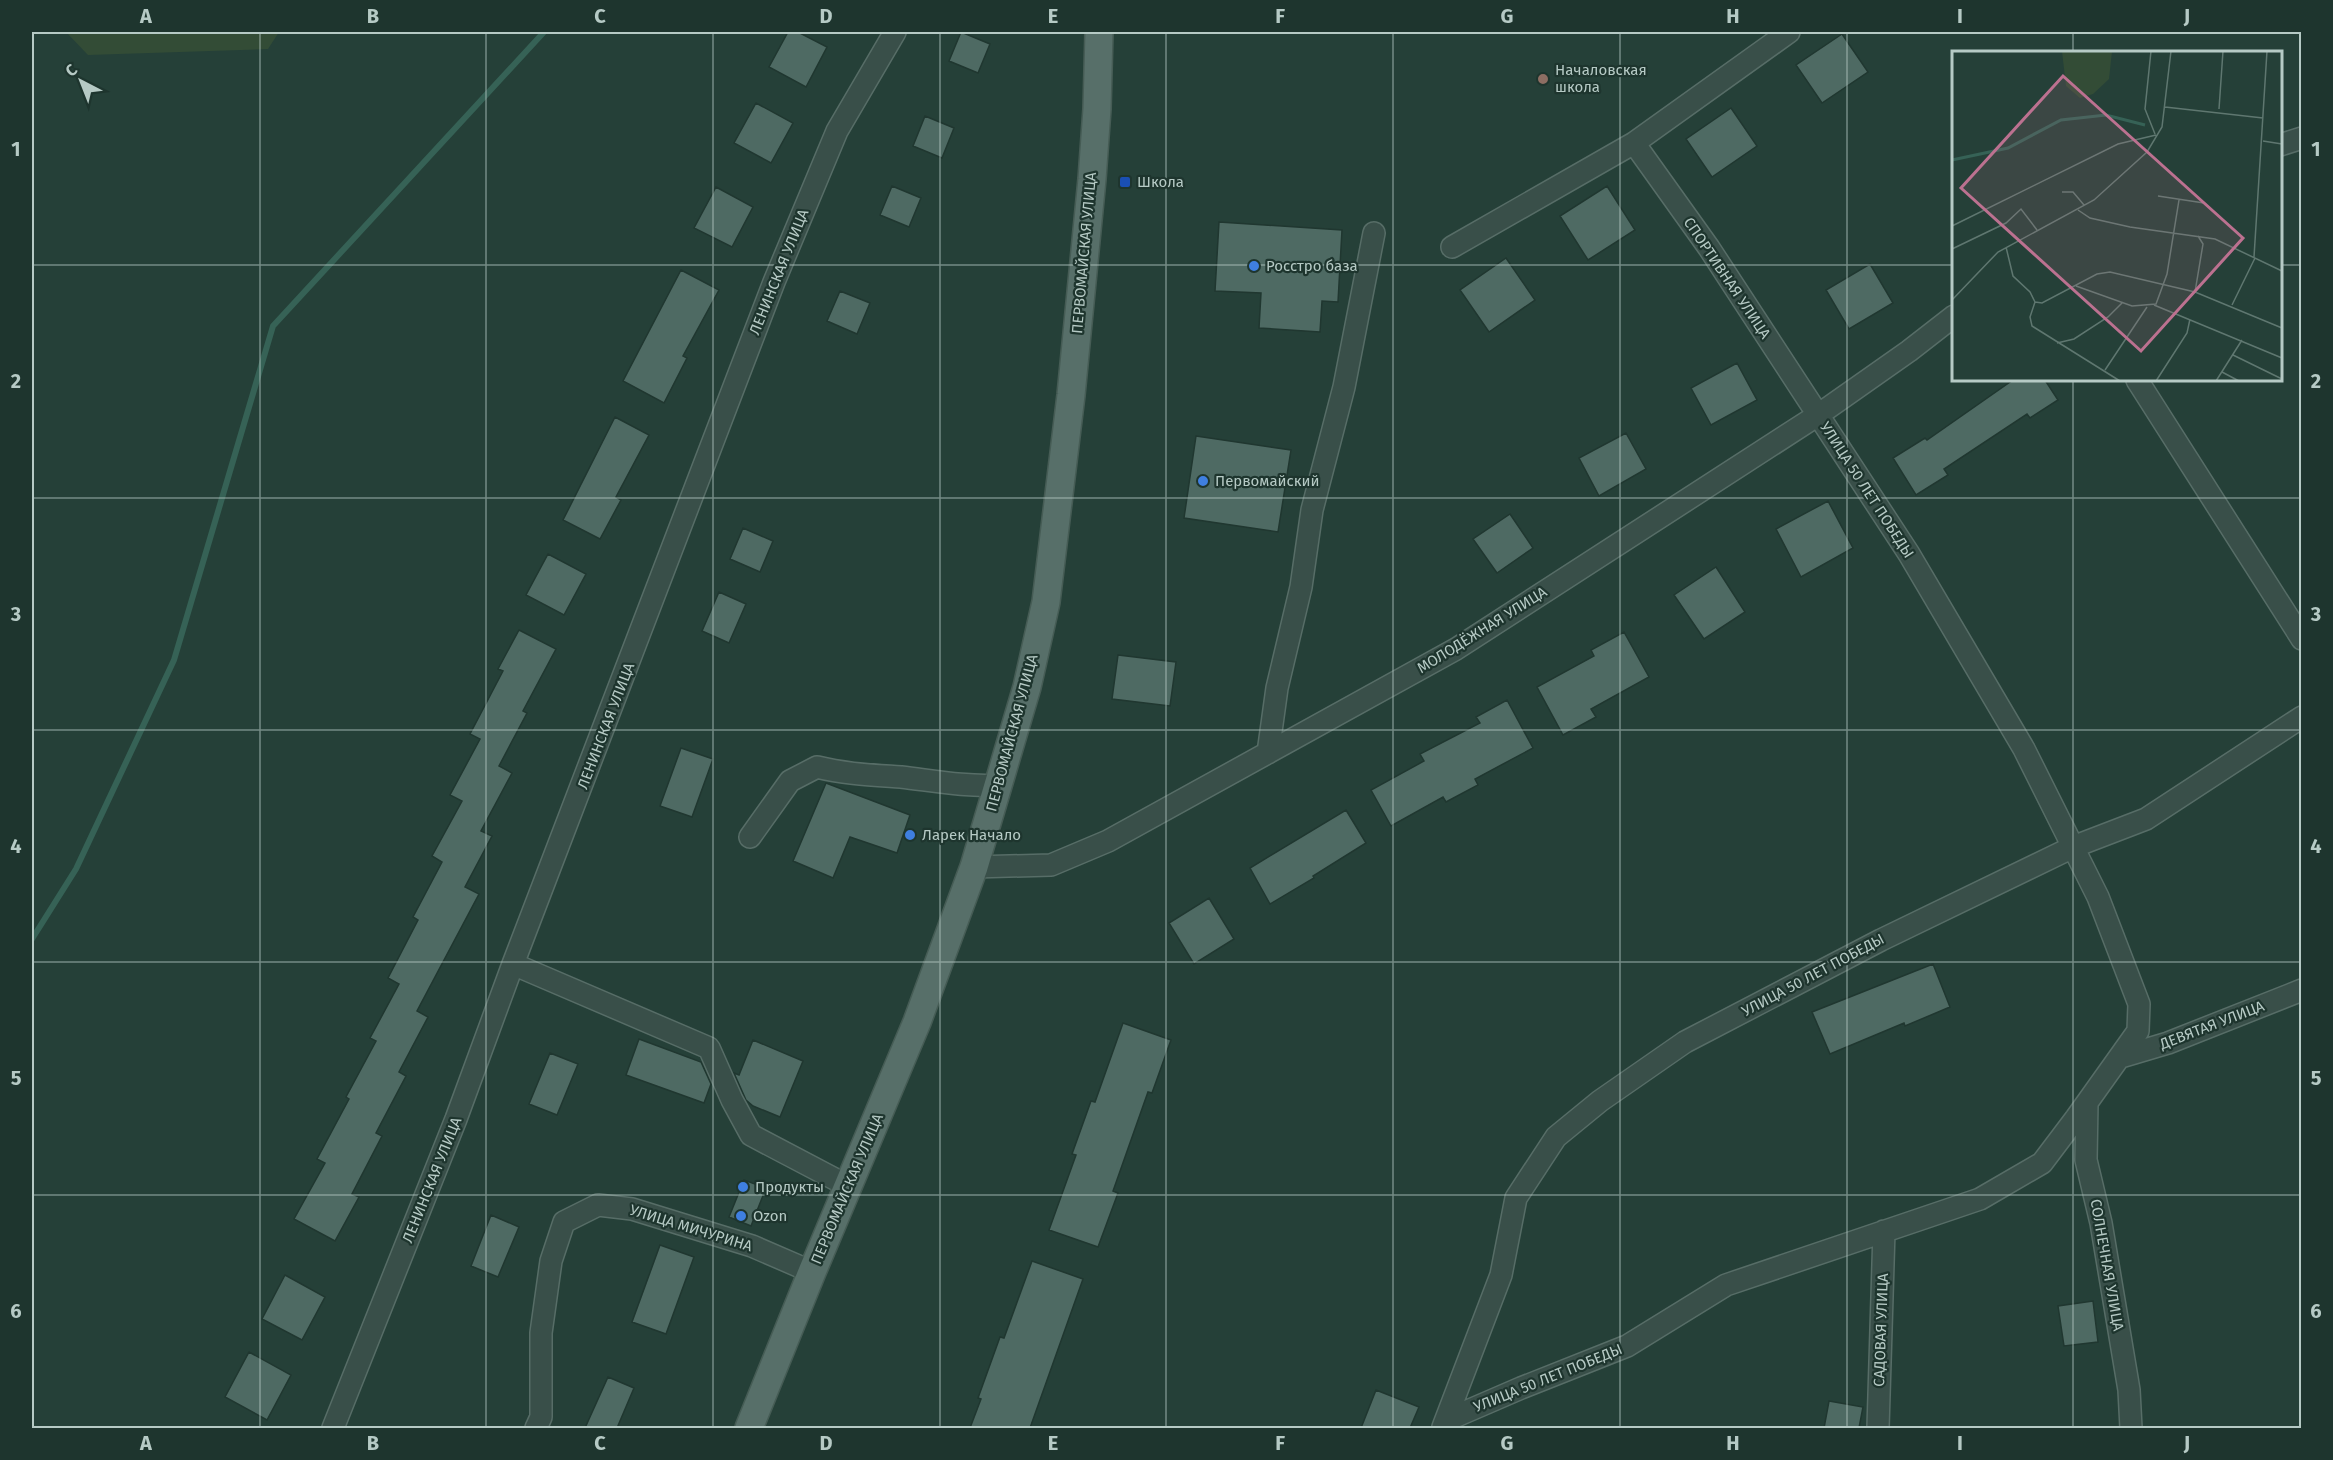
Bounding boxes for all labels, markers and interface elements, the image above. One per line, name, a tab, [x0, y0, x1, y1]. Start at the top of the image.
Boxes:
text: A	[139, 4, 153, 28]
text: B	[367, 4, 379, 28]
text: C	[594, 4, 606, 28]
text: D	[819, 4, 833, 28]
text: E	[1048, 4, 1058, 28]
text: F	[1275, 4, 1285, 28]
text: G	[1501, 4, 1513, 28]
text: H	[1726, 4, 1740, 28]
text: I	[1957, 4, 1963, 28]
text: J	[2183, 4, 2190, 28]
north arrow	[51, 51, 111, 111]
inset map	[1952, 51, 2282, 381]
text: С	[62, 60, 82, 80]
place label: Началовская школа	[1555, 61, 1647, 96]
marker: Началовская школа	[1536, 72, 1550, 86]
text: 1	[11, 137, 21, 161]
text: 1	[2311, 137, 2321, 161]
street label: ПЕРВОМАЙСКАЯ УЛИЦА	[1068, 171, 1100, 335]
place label: Школа	[1137, 173, 1184, 191]
marker: Школа	[1118, 175, 1132, 189]
street label: ЛЕНИНСКАЯ УЛИЦА	[746, 206, 813, 337]
street label: СПОРТИВНАЯ УЛИЦА	[1680, 214, 1775, 343]
place label: Росстро база	[1266, 257, 1358, 275]
marker: Росстро база	[1247, 259, 1261, 273]
text: 2	[11, 369, 21, 393]
text: 2	[2311, 369, 2321, 393]
street label: УЛИЦА 50 ЛЕТ ПОБЕДЫ	[1816, 419, 1918, 561]
place label: Первомайский	[1215, 472, 1320, 490]
marker: Первомайский	[1196, 474, 1210, 488]
street label: МОЛОДЁЖНАЯ УЛИЦА	[1414, 583, 1551, 677]
text: 3	[10, 602, 21, 626]
text: 3	[2310, 602, 2321, 626]
street label: ПЕРВОМАЙСКАЯ УЛИЦА	[982, 652, 1042, 814]
street label: ЛЕНИНСКАЯ УЛИЦА	[574, 660, 639, 792]
place label: Ларек Начало	[922, 826, 1021, 844]
marker: Ларек Начало	[903, 828, 917, 842]
text: 4	[10, 834, 22, 858]
text: 4	[2310, 834, 2322, 858]
street label: УЛИЦА 50 ЛЕТ ПОБЕДЫ	[1739, 930, 1887, 1020]
street label: ДЕВЯТАЯ УЛИЦА	[2156, 997, 2267, 1054]
text: 5	[11, 1066, 22, 1090]
text: 5	[2311, 1066, 2322, 1090]
street label: ПЕРВОМАЙСКАЯ УЛИЦА	[807, 1110, 887, 1267]
street label: ЛЕНИНСКАЯ УЛИЦА	[399, 1114, 466, 1245]
place label: Продукты	[755, 1178, 824, 1196]
marker: Продукты	[736, 1180, 750, 1194]
street label: СОЛНЕЧНАЯ УЛИЦА	[2087, 1198, 2128, 1333]
street label: УЛИЦА МИЧУРИНА	[627, 1201, 755, 1255]
place label: Ozon	[753, 1207, 787, 1225]
marker: Ozon	[734, 1209, 748, 1223]
street label: САДОВАЯ УЛИЦА	[1870, 1272, 1892, 1387]
text: 6	[10, 1299, 22, 1323]
text: 6	[2310, 1299, 2322, 1323]
street label: УЛИЦА 50 ЛЕТ ПОБЕДЫ	[1471, 1340, 1625, 1416]
text: A	[139, 1431, 153, 1455]
text: B	[367, 1431, 379, 1455]
text: C	[594, 1431, 606, 1455]
text: D	[819, 1431, 833, 1455]
text: E	[1048, 1431, 1058, 1455]
text: F	[1275, 1431, 1285, 1455]
text: G	[1501, 1431, 1513, 1455]
text: H	[1726, 1431, 1740, 1455]
text: I	[1957, 1431, 1963, 1455]
text: J	[2183, 1431, 2190, 1455]

